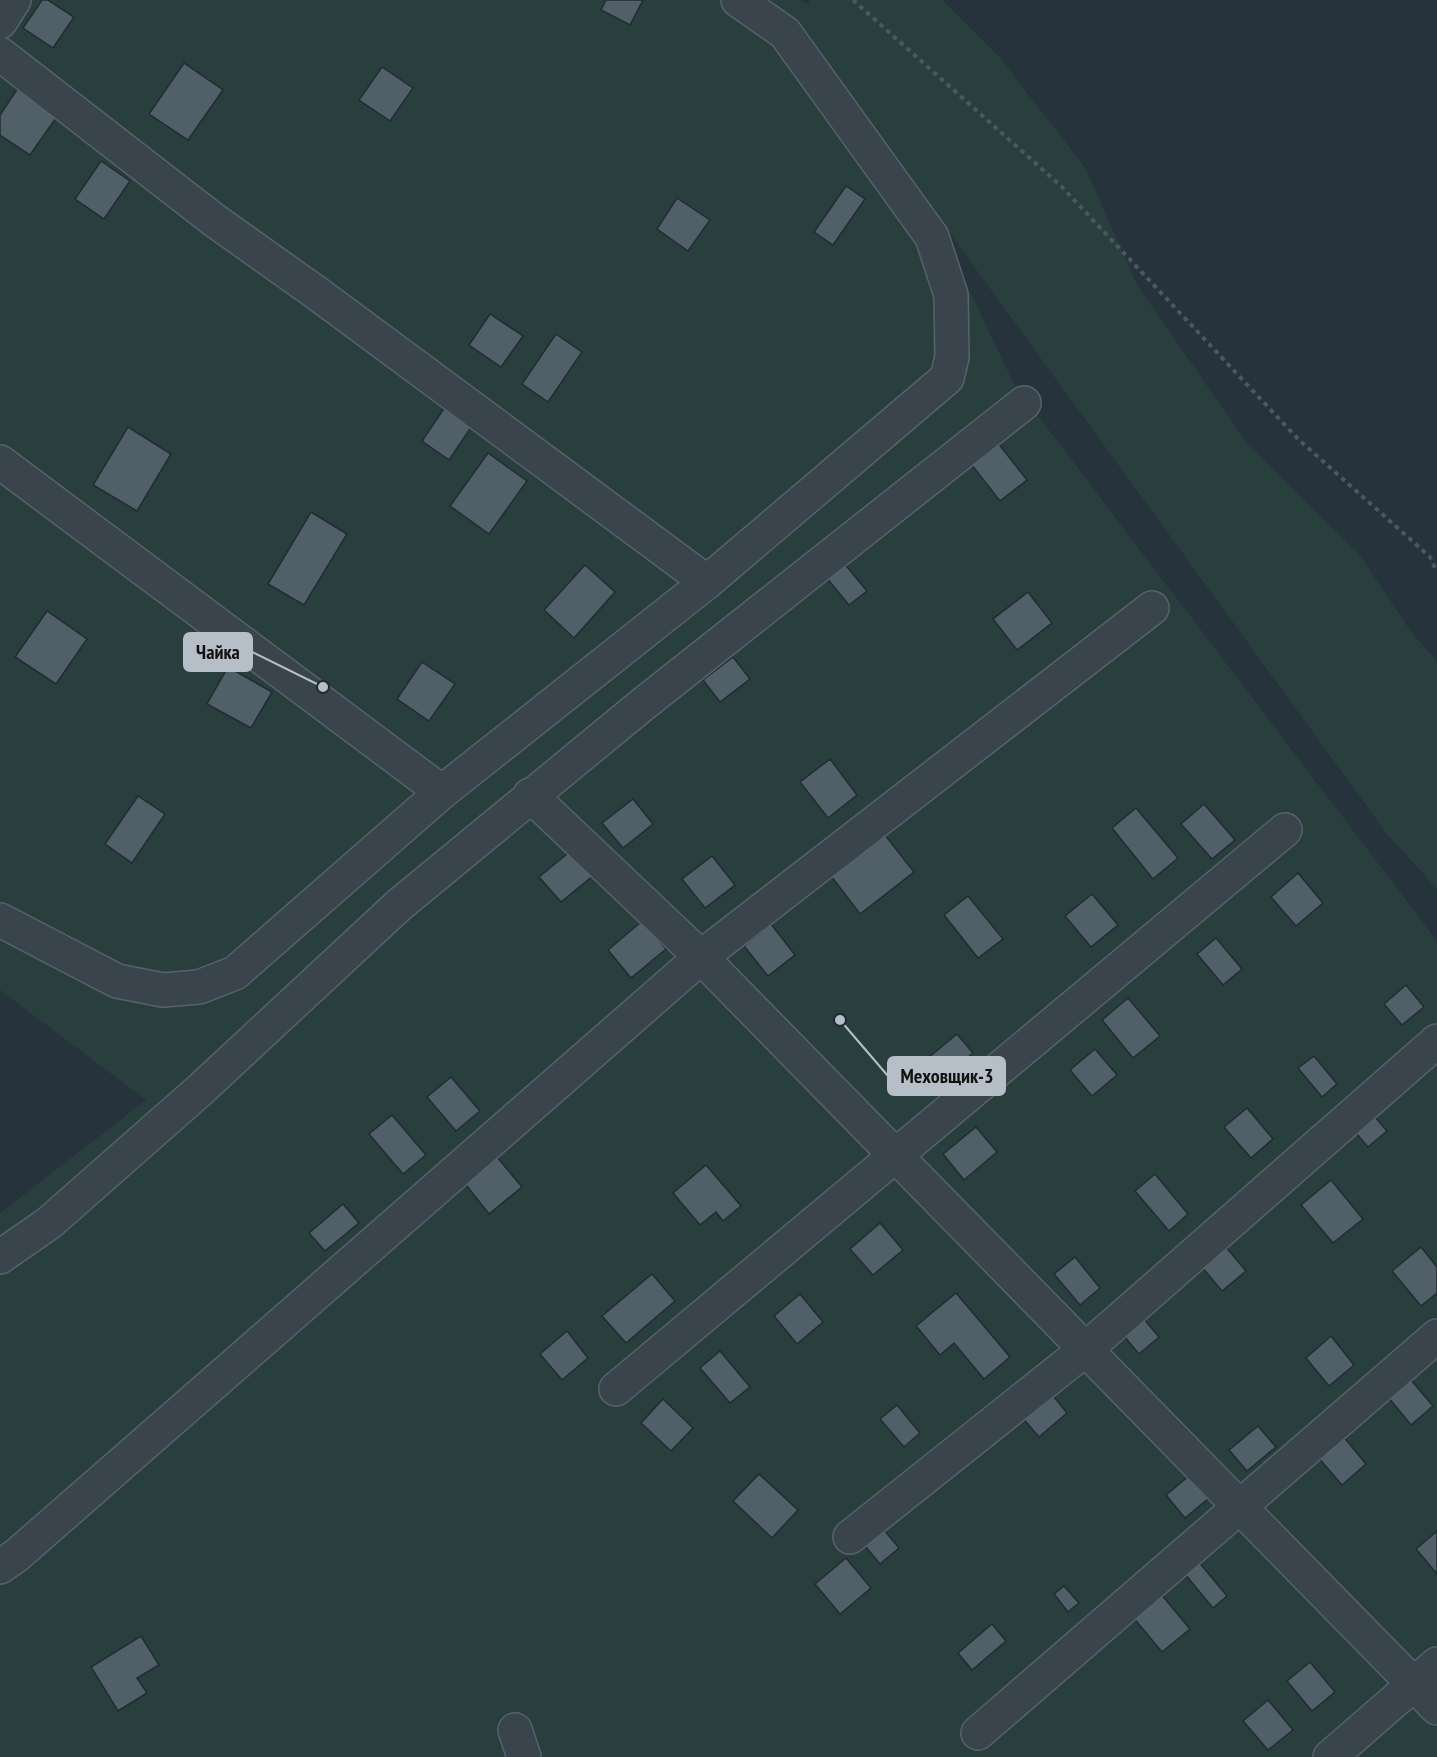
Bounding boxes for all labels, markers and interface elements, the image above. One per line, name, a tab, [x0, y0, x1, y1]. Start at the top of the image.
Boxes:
callout: Чайка	[184, 633, 252, 671]
text: Чайка	[196, 639, 240, 665]
callout: Меховщик-3	[888, 1057, 1005, 1095]
text: Меховщик-3	[900, 1063, 994, 1089]

